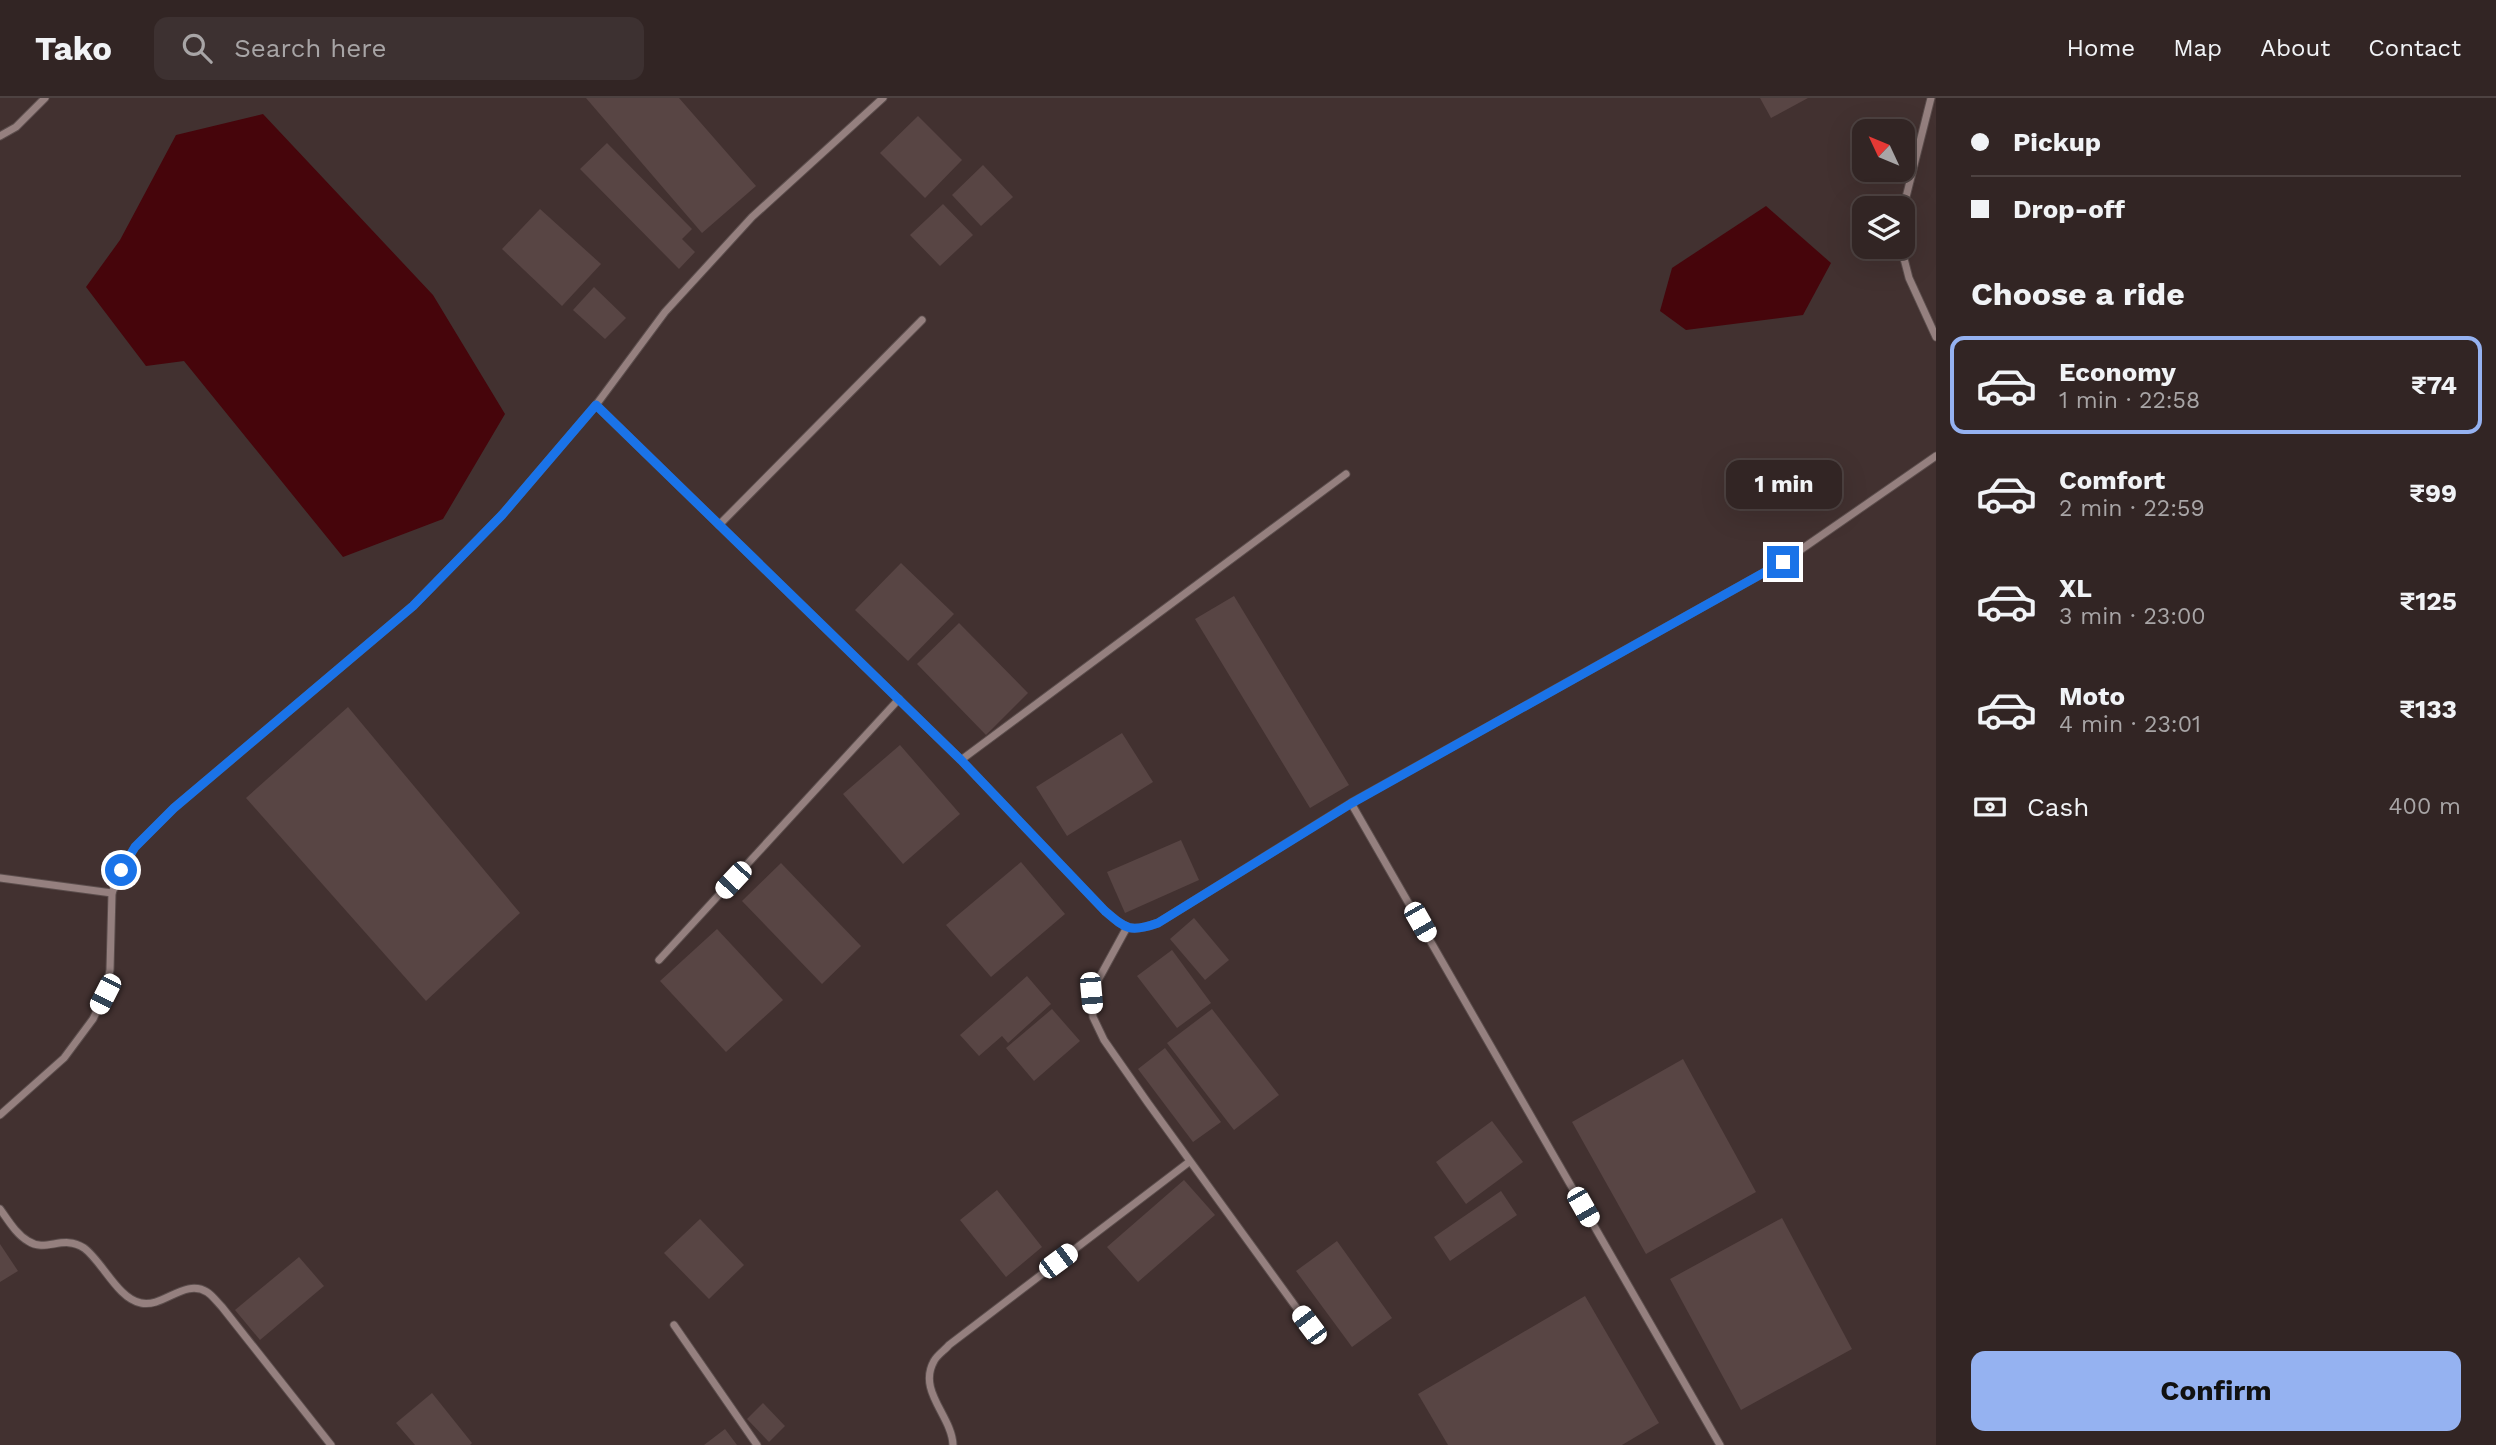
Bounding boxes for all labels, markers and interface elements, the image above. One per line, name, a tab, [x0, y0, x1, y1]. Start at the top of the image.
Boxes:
search box	[154, 17, 644, 80]
text: Tako	[35, 29, 112, 68]
icon: search	[178, 29, 216, 67]
text: Search here	[234, 33, 387, 63]
text: Home	[2067, 34, 2135, 62]
text: Map	[2173, 34, 2222, 62]
text: About	[2260, 34, 2330, 62]
text: Contact	[2368, 34, 2461, 62]
north arrow	[1852, 119, 1914, 182]
map controls	[1852, 119, 1915, 259]
text: Pickup	[2013, 127, 2101, 157]
text: Drop-off	[2013, 194, 2125, 224]
button: layers	[1852, 196, 1915, 259]
text: Choose a ride	[1971, 275, 2185, 313]
icon: car	[1975, 354, 2038, 417]
text: Economy	[2059, 357, 2176, 387]
text: ₹74	[2411, 370, 2457, 400]
text: 1 min · 22:58	[2059, 387, 2200, 414]
callout: 1 min	[1725, 461, 1841, 510]
icon: car	[1975, 462, 2038, 525]
text: Comfort	[2059, 465, 2165, 495]
text: 1 min	[1754, 471, 1814, 498]
text: ₹99	[2409, 478, 2457, 508]
text: 2 min · 22:59	[2059, 495, 2205, 522]
route end	[1767, 546, 1799, 578]
icon: car	[1975, 570, 2038, 633]
text: XL	[2059, 573, 2092, 603]
text: ₹125	[2400, 586, 2457, 616]
text: 3 min · 23:00	[2059, 603, 2206, 630]
icon: car	[1975, 678, 2038, 741]
text: Moto	[2059, 681, 2125, 711]
text: ₹133	[2399, 694, 2457, 724]
text: 4 min · 23:01	[2059, 711, 2201, 738]
icon: cash	[1971, 788, 2009, 826]
text: Cash	[2027, 792, 2089, 822]
text: 400 m	[2389, 793, 2461, 820]
route start	[105, 854, 137, 886]
car	[711, 857, 756, 903]
car	[1401, 899, 1440, 945]
car	[87, 971, 124, 1017]
car	[1079, 971, 1104, 1015]
car	[1564, 1184, 1603, 1230]
car	[1035, 1240, 1082, 1282]
car	[1288, 1302, 1331, 1348]
button: Confirm	[1971, 1351, 2461, 1431]

